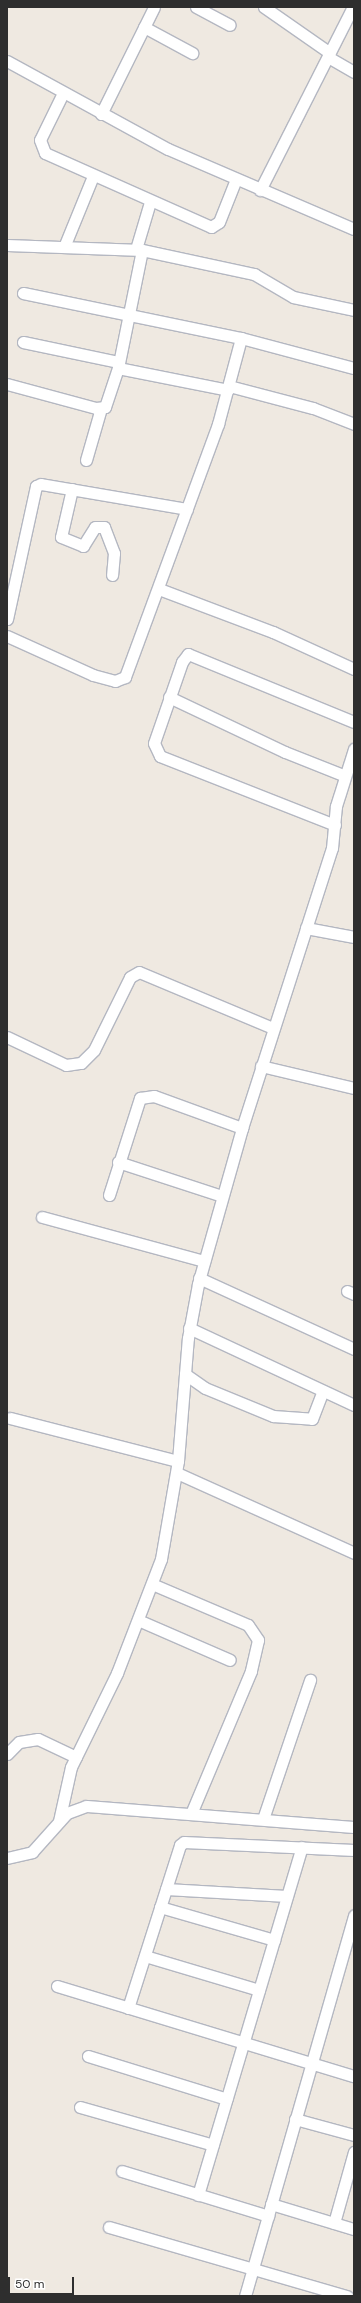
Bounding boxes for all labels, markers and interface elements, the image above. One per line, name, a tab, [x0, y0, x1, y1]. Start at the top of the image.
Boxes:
scale bar	[10, 2269, 76, 2295]
text: 50 m	[15, 2276, 44, 2292]

